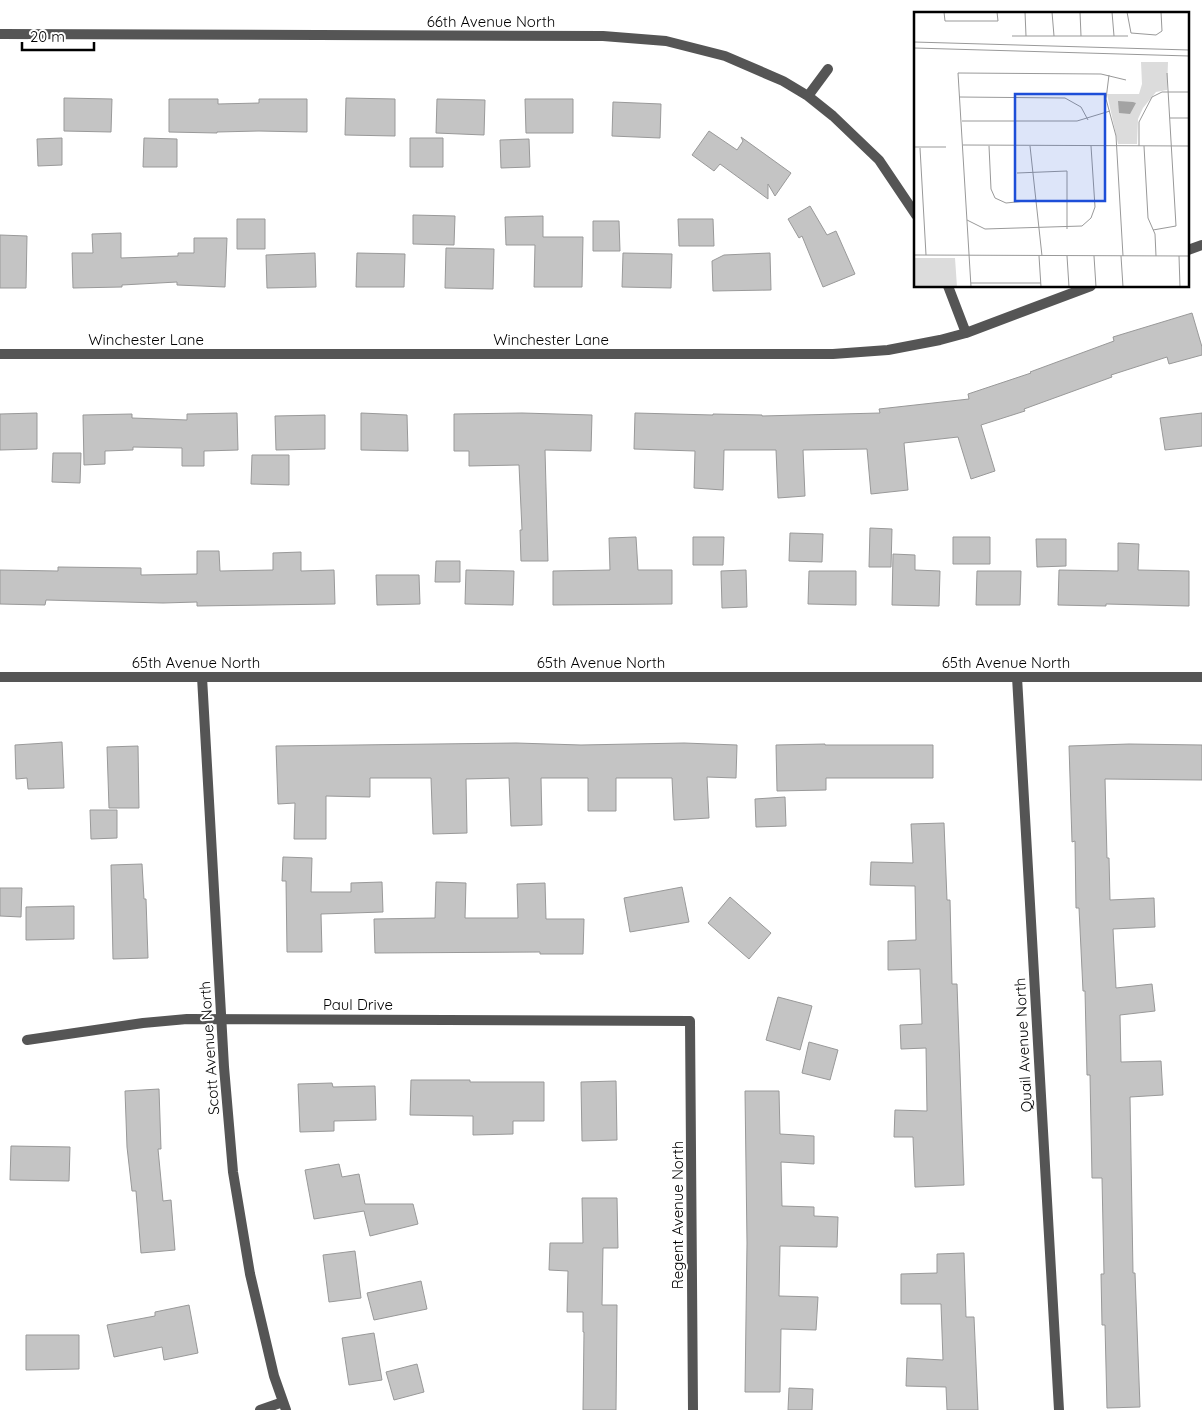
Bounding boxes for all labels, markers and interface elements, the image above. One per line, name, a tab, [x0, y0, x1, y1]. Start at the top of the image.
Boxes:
street label: 66th Avenue North	[427, 12, 555, 31]
inset map	[914, 12, 1190, 288]
scale bar	[22, 20, 95, 52]
text: 20 m	[30, 27, 65, 46]
street label: Winchester Lane	[88, 330, 204, 349]
street label: Winchester Lane	[493, 330, 609, 349]
street label: 65th Avenue North	[132, 653, 260, 672]
street label: 65th Avenue North	[537, 653, 665, 672]
street label: 65th Avenue North	[942, 653, 1070, 672]
street label: Quail Avenue North	[1010, 977, 1036, 1113]
street label: Scott Avenue North	[195, 980, 223, 1116]
street label: Paul Drive	[323, 995, 393, 1014]
street label: Regent Avenue North	[668, 1141, 687, 1289]

